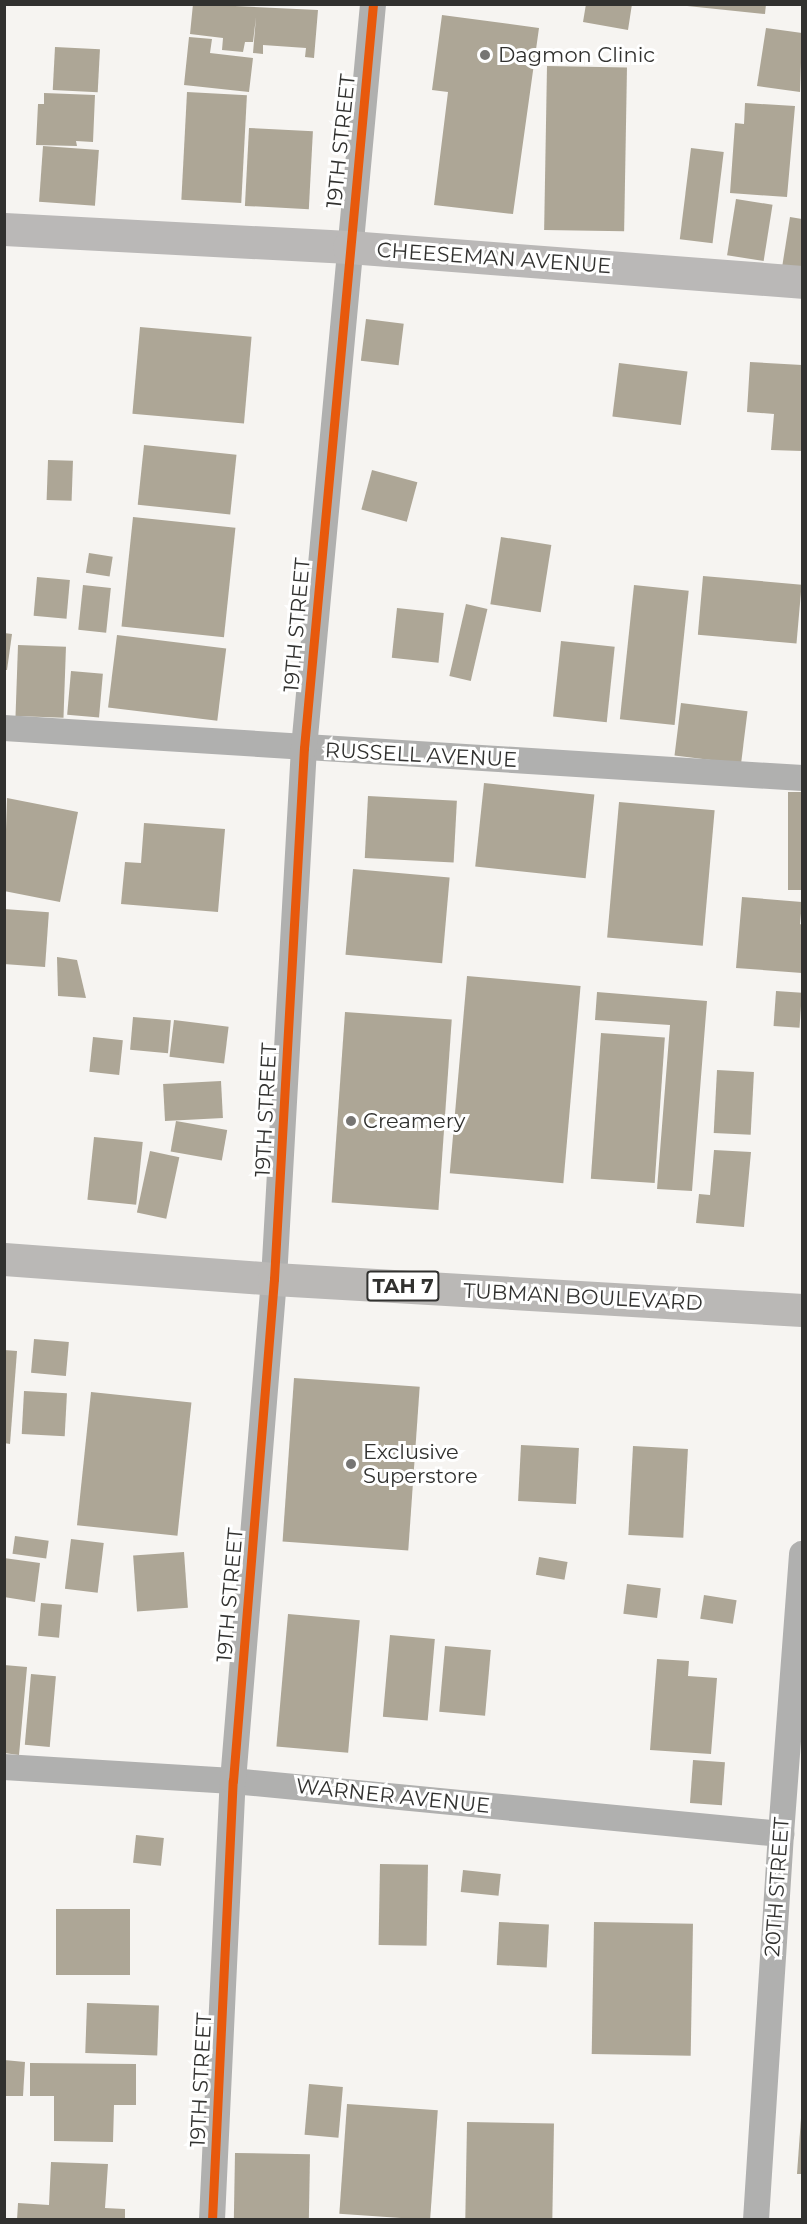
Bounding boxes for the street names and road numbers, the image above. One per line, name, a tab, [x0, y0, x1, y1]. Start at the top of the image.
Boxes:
street label: 19TH STREET	[321, 73, 361, 209]
street label: CHEESEMAN AVENUE	[376, 237, 612, 279]
street label: 19TH STREET	[279, 557, 315, 693]
street label: RUSSELL AVENUE	[324, 737, 518, 773]
street label: 19TH STREET	[250, 1042, 282, 1178]
road number: TAH 7	[366, 1269, 440, 1303]
street label: TUBMAN BOULEVARD	[463, 1278, 703, 1316]
street label: 19TH STREET	[212, 1527, 248, 1663]
street label: WARNER AVENUE	[295, 1773, 491, 1819]
street label: 20TH STREET	[760, 1816, 794, 1958]
street label: 19TH STREET	[185, 2012, 217, 2148]

